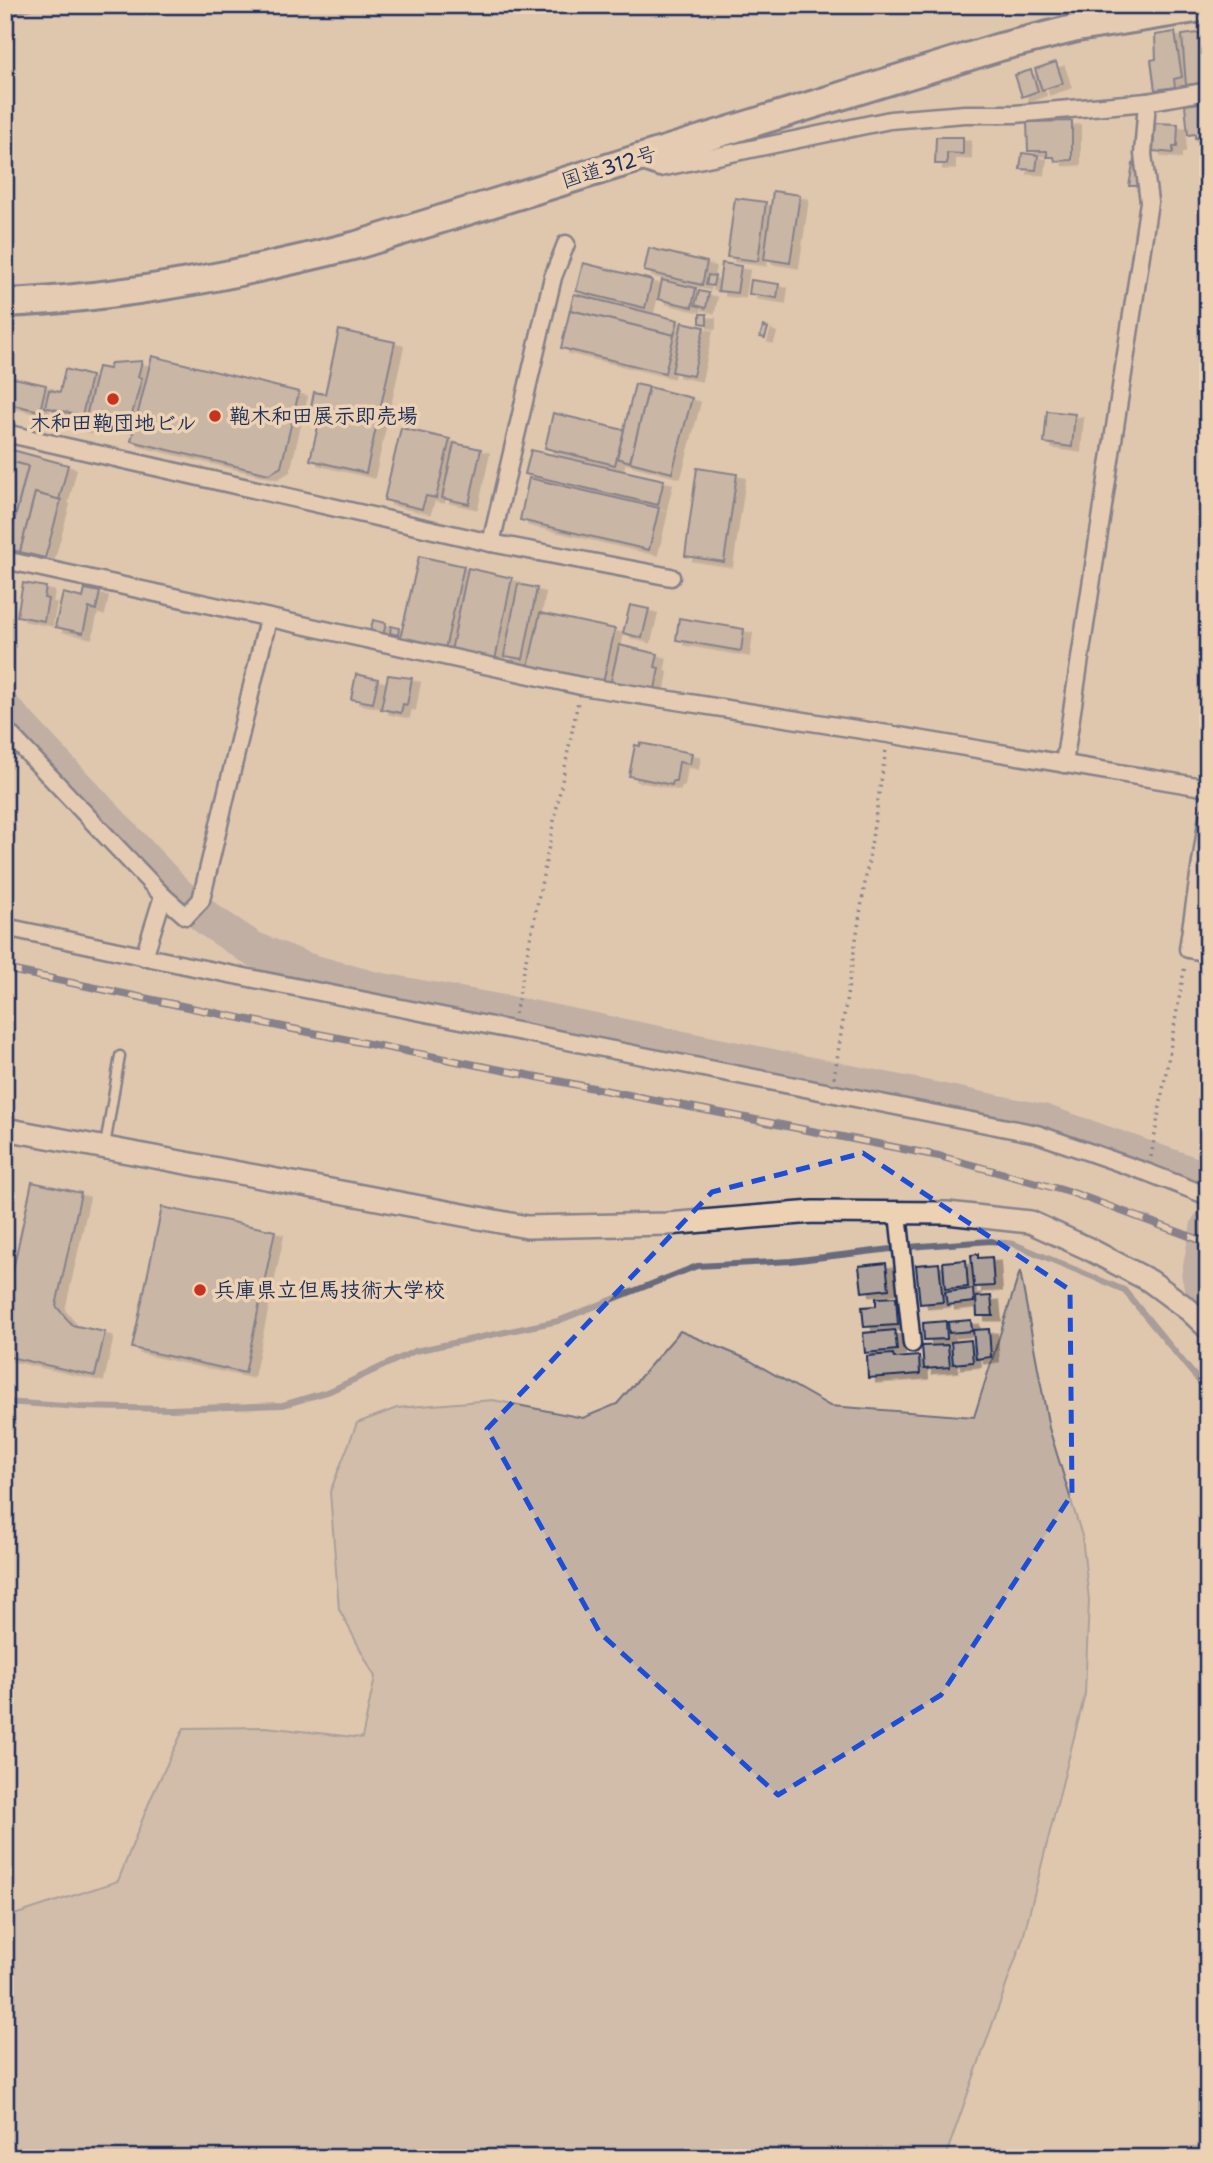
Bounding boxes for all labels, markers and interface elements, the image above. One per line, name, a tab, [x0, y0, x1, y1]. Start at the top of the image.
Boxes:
street label: 国道312号	[558, 139, 660, 195]
marker: 木和田鞄団地ビル	[105, 391, 121, 407]
place label: 鞄木和田展示即売場	[229, 402, 418, 430]
marker: 鞄木和田展示即売場	[207, 408, 223, 424]
place label: 木和田鞄団地ビル	[29, 409, 197, 437]
place label: 兵庫県立但馬技術大学校	[214, 1276, 445, 1304]
marker: 兵庫県立但馬技術大学校	[192, 1282, 208, 1298]

